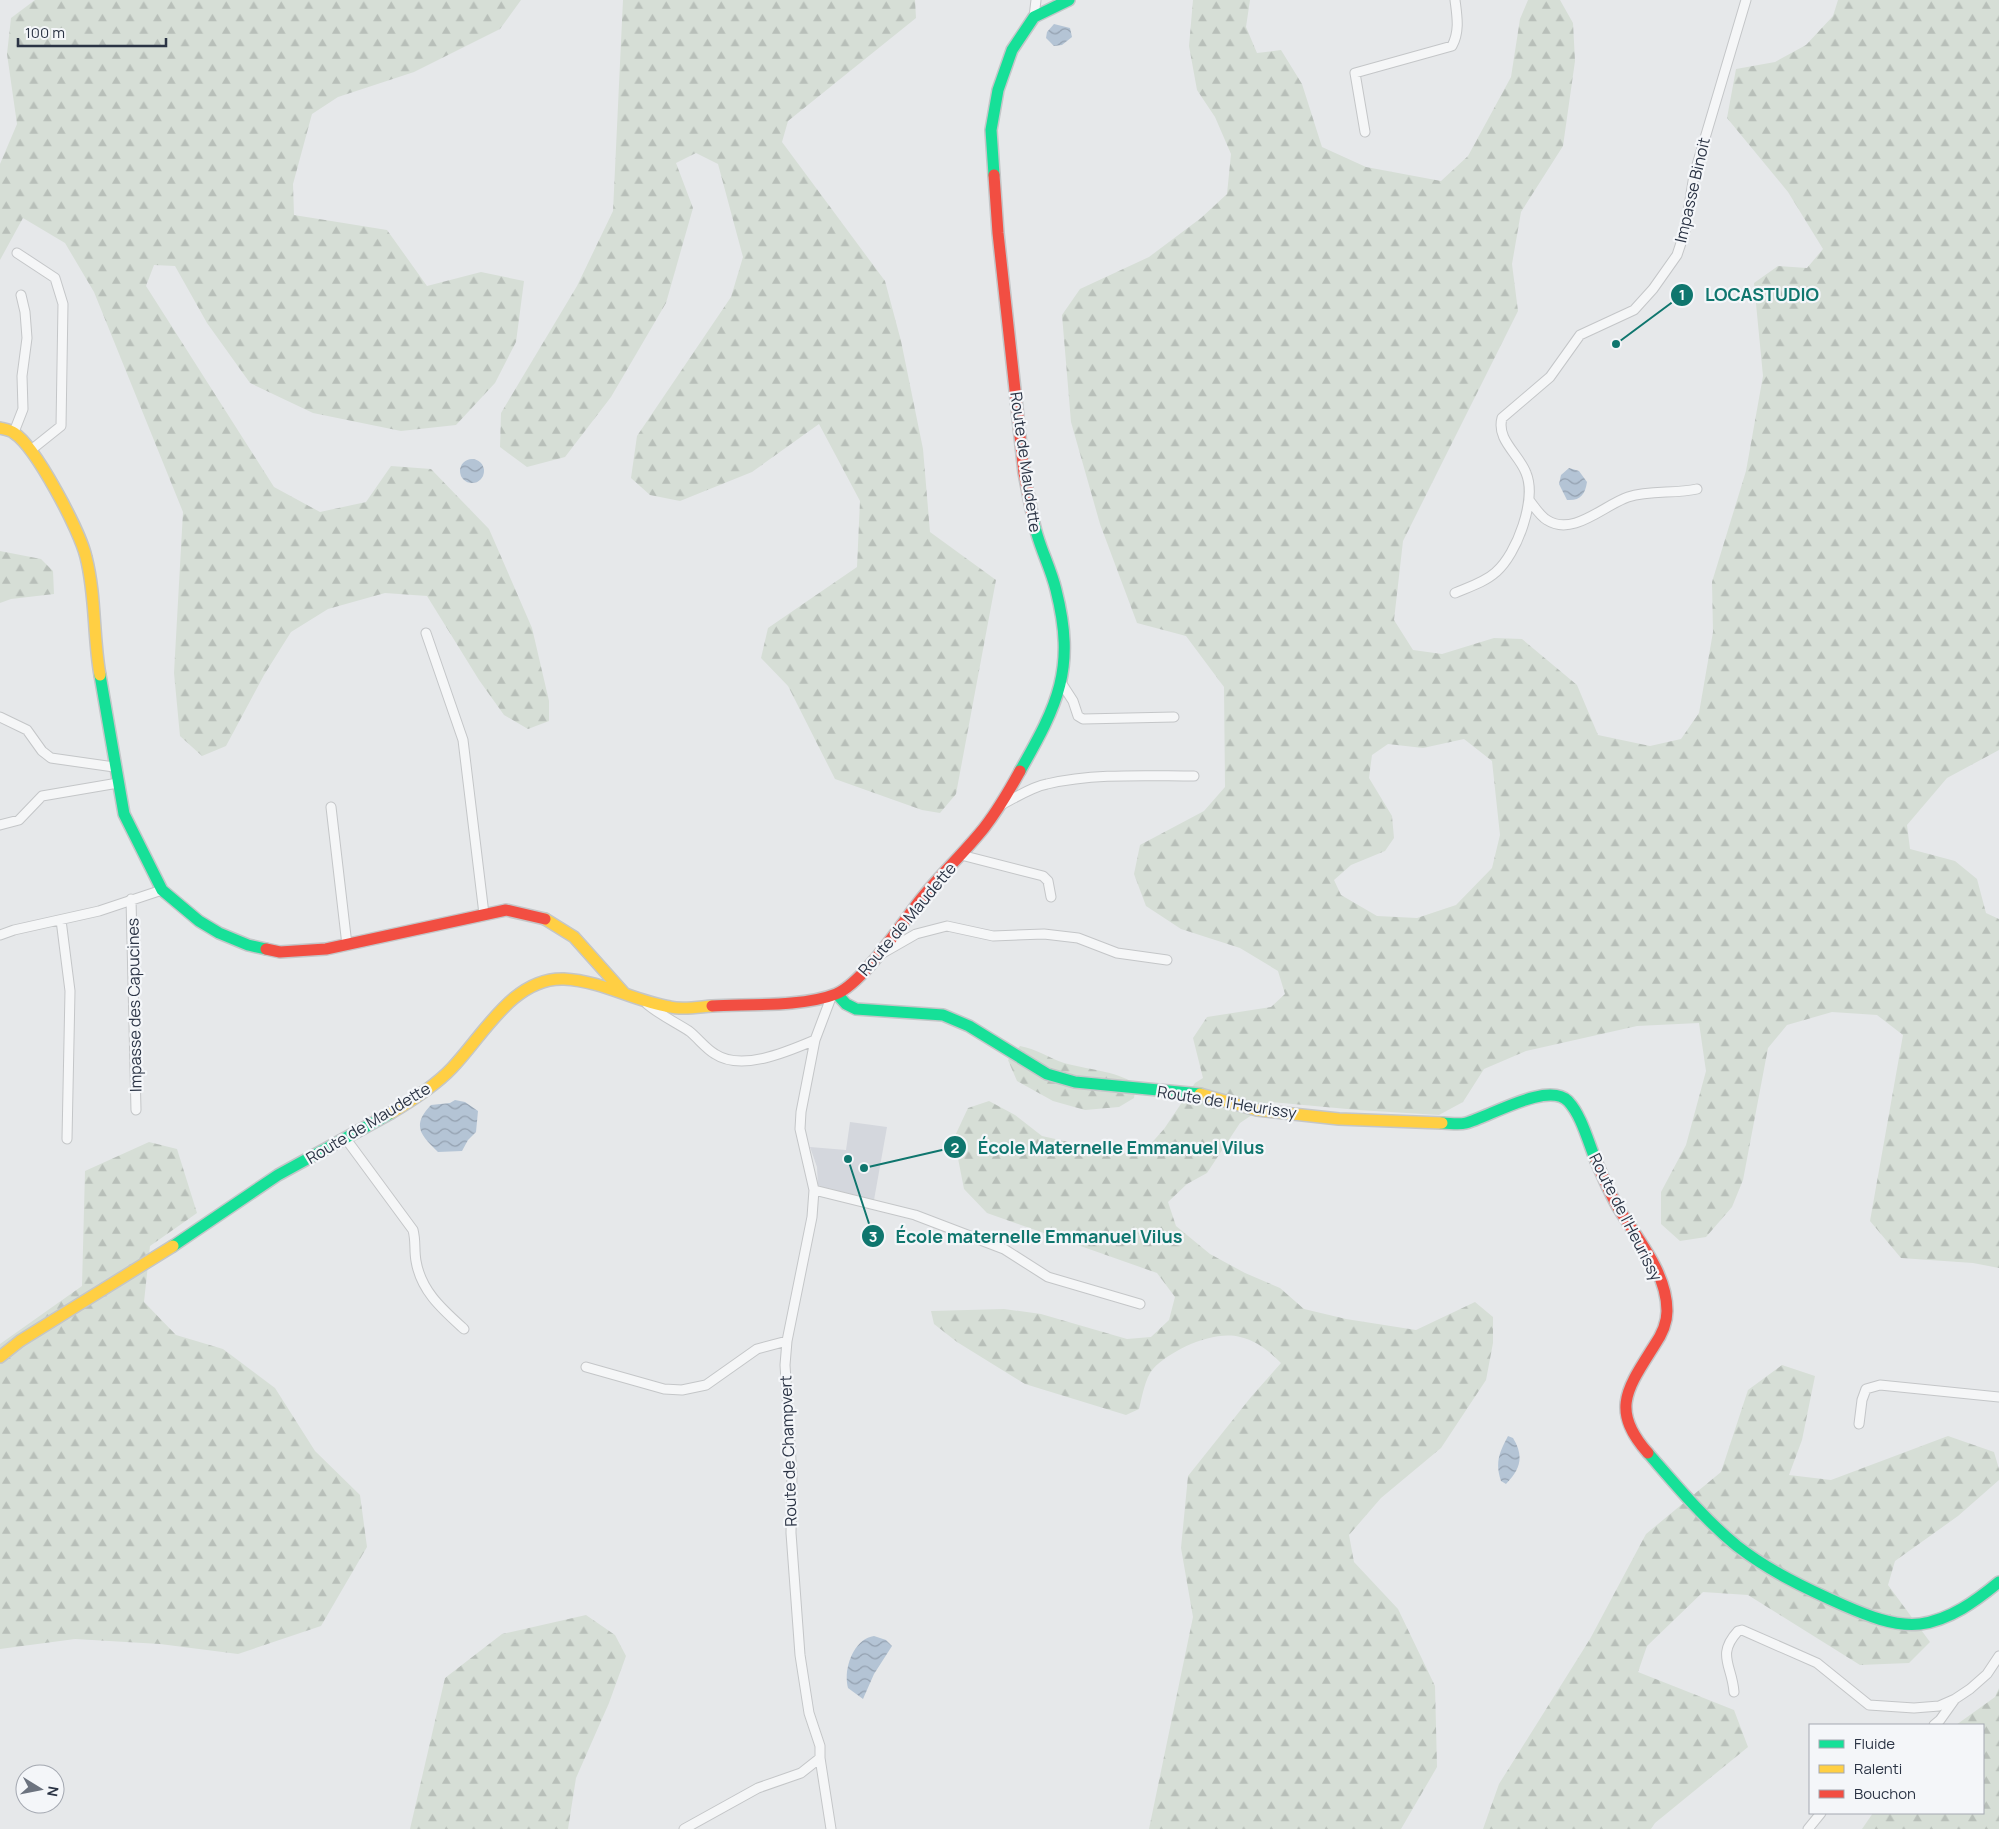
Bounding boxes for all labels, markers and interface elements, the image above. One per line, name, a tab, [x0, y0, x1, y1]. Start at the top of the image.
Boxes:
scale bar	[18, 15, 165, 47]
text: 100 m	[25, 22, 65, 43]
street label: Impasse Binoit	[1669, 135, 1715, 245]
callout: LOCASTUDIO	[1670, 278, 1829, 311]
text: LOCASTUDIO	[1705, 282, 1819, 306]
text: 1	[1679, 284, 1685, 305]
street label: Route de Maudette	[1005, 390, 1047, 534]
street label: Route de Maudette	[853, 858, 961, 980]
street label: Impasse des Capucines	[121, 918, 147, 1092]
street label: Route de Maudette	[302, 1077, 434, 1169]
street label: Route de l'Heurissy	[1156, 1080, 1299, 1124]
callout: École Maternelle Emmanuel Vilus	[943, 1131, 1274, 1164]
text: École Maternelle Emmanuel Vilus	[978, 1135, 1264, 1159]
text: 2	[951, 1137, 960, 1158]
street label: Route de l'Heurissy	[1584, 1149, 1668, 1285]
callout: École maternelle Emmanuel Vilus	[861, 1220, 1193, 1253]
text: École maternelle Emmanuel Vilus	[895, 1224, 1183, 1248]
text: 3	[869, 1226, 877, 1247]
street label: Route de Champvert	[774, 1375, 802, 1527]
legend	[1809, 1724, 1984, 1814]
text: Fluide	[1854, 1733, 1895, 1754]
text: Ralenti	[1854, 1758, 1902, 1779]
north arrow	[15, 1764, 65, 1814]
text: Bouchon	[1854, 1783, 1916, 1804]
text: N	[43, 1785, 64, 1798]

